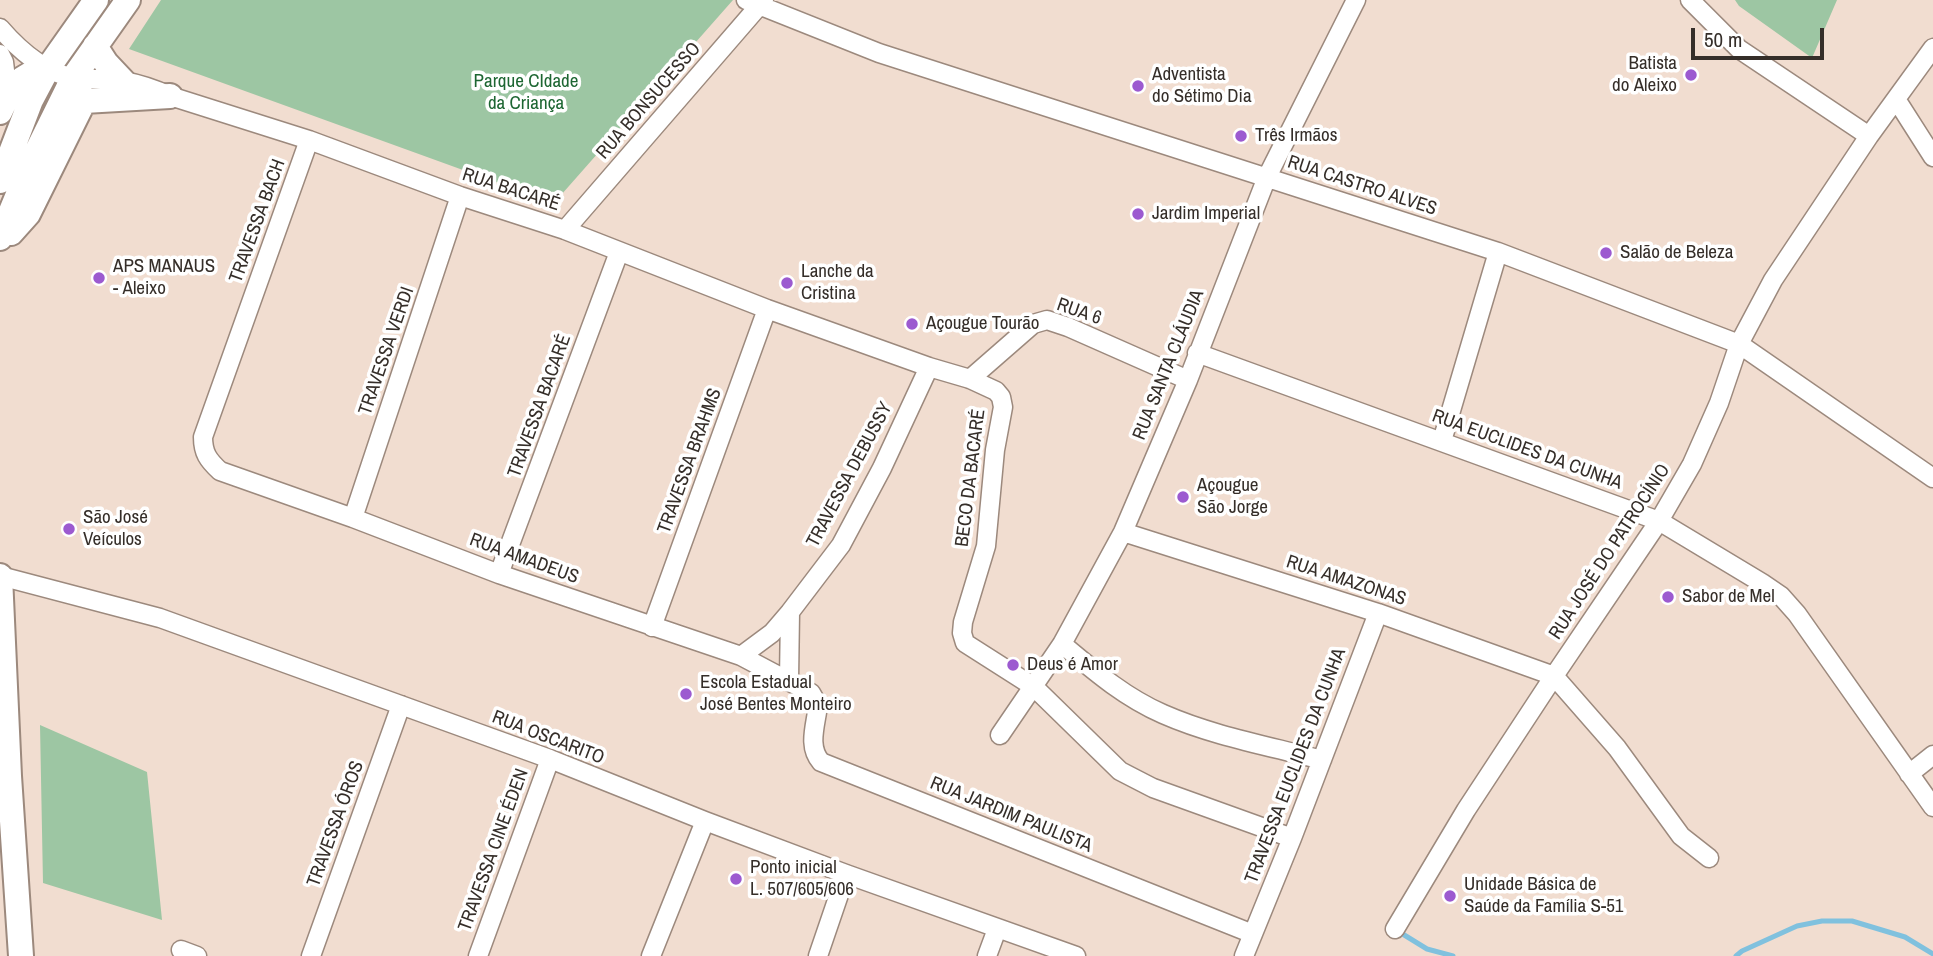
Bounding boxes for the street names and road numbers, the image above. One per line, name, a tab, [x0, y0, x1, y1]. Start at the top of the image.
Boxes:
street label: RUA BONSUCESSO	[592, 38, 706, 164]
street label: RUA CASTRO ALVES	[1284, 151, 1440, 221]
street label: TRAVESSA BACH	[225, 156, 291, 286]
street label: RUA BACARÉ	[459, 164, 563, 216]
street label: TRAVESSA VERDI	[354, 284, 420, 418]
street label: RUA SANTA CLÁUDIA	[1128, 287, 1210, 443]
street label: RUA 6	[1054, 294, 1104, 330]
street label: TRAVESSA BACARÉ	[504, 331, 576, 481]
street label: TRAVESSA BRAHMS	[653, 385, 727, 537]
street label: TRAVESSA DEBUSSY	[802, 399, 898, 551]
street label: RUA EUCLIDES DA CUNHA	[1429, 405, 1625, 495]
street label: BECO DA BACARÉ	[951, 408, 991, 548]
street label: RUA JOSÉ DO PATROCÍNIO	[1545, 460, 1675, 644]
street label: RUA AMADEUS	[466, 529, 582, 589]
street label: RUA AMAZONAS	[1283, 551, 1409, 611]
street label: TRAVESSA EUCLIDES DA CUNHA	[1241, 645, 1351, 887]
street label: RUA OSCARITO	[489, 706, 607, 770]
street label: TRAVESSA ÓROS	[303, 758, 369, 890]
street label: TRAVESSA CINE ÉDEN	[454, 766, 534, 934]
street label: RUA JARDIM PAULISTA	[927, 772, 1095, 858]

